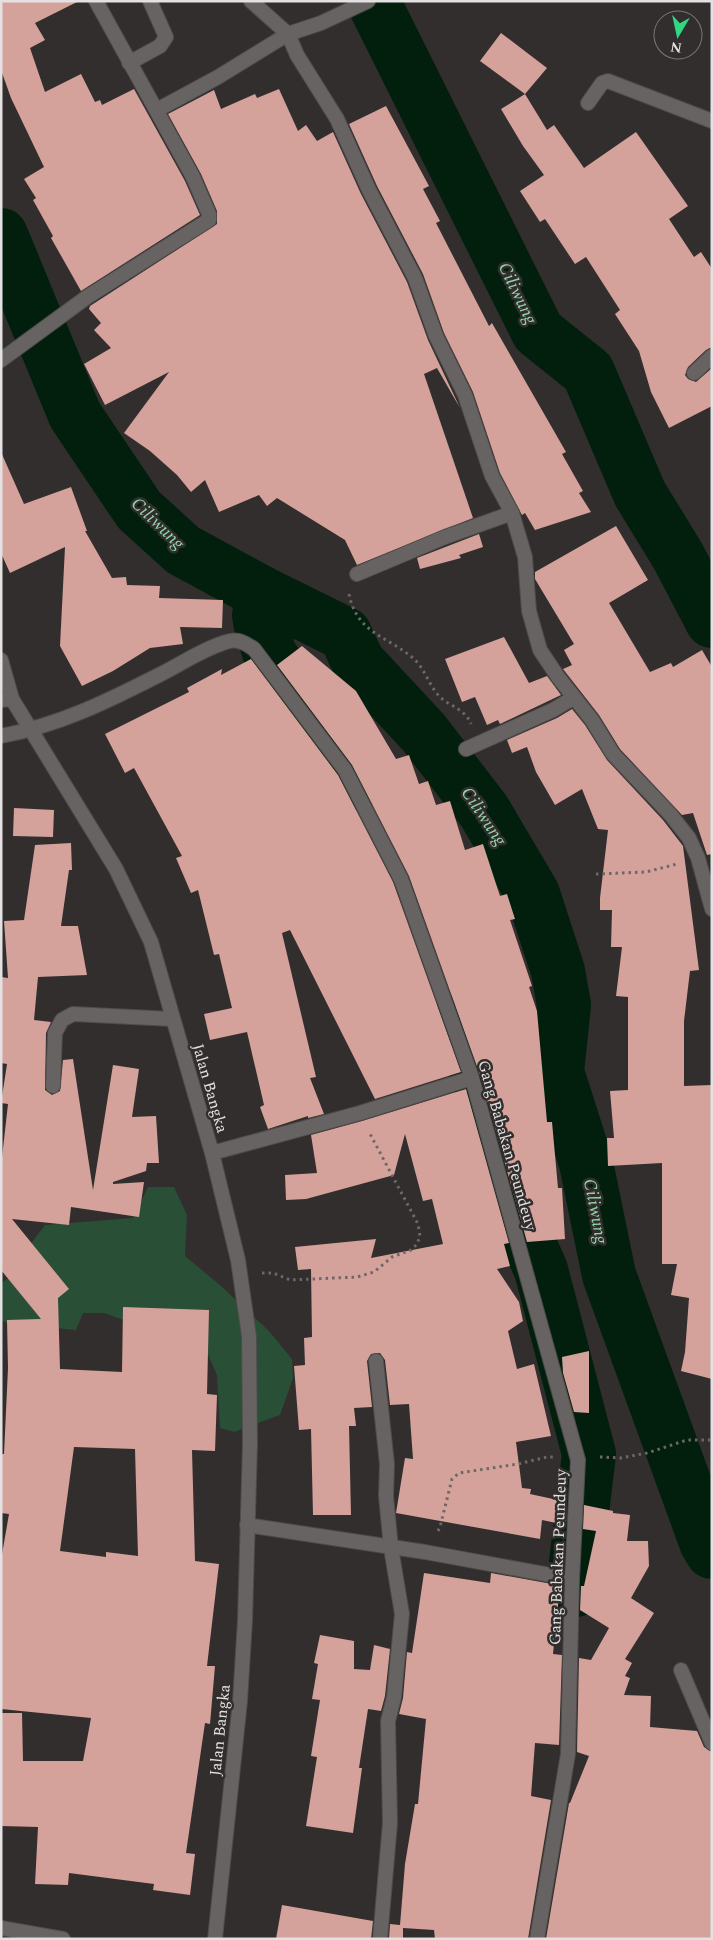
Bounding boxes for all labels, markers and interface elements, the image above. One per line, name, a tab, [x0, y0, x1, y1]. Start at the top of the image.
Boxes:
north arrow	[653, 10, 703, 60]
text: N	[669, 36, 683, 59]
water label: Ciliwung	[491, 258, 545, 330]
water label: Ciliwung	[125, 491, 191, 557]
water label: Ciliwung	[454, 781, 514, 852]
street label: Jalan Bangka	[186, 1041, 234, 1136]
street label: Gang Babakan Peundeuy	[471, 1057, 543, 1235]
water label: Ciliwung	[576, 1176, 615, 1247]
street label: Gang Babakan Peundeuy	[543, 1467, 573, 1646]
street label: Jalan Bangka	[203, 1683, 237, 1777]

